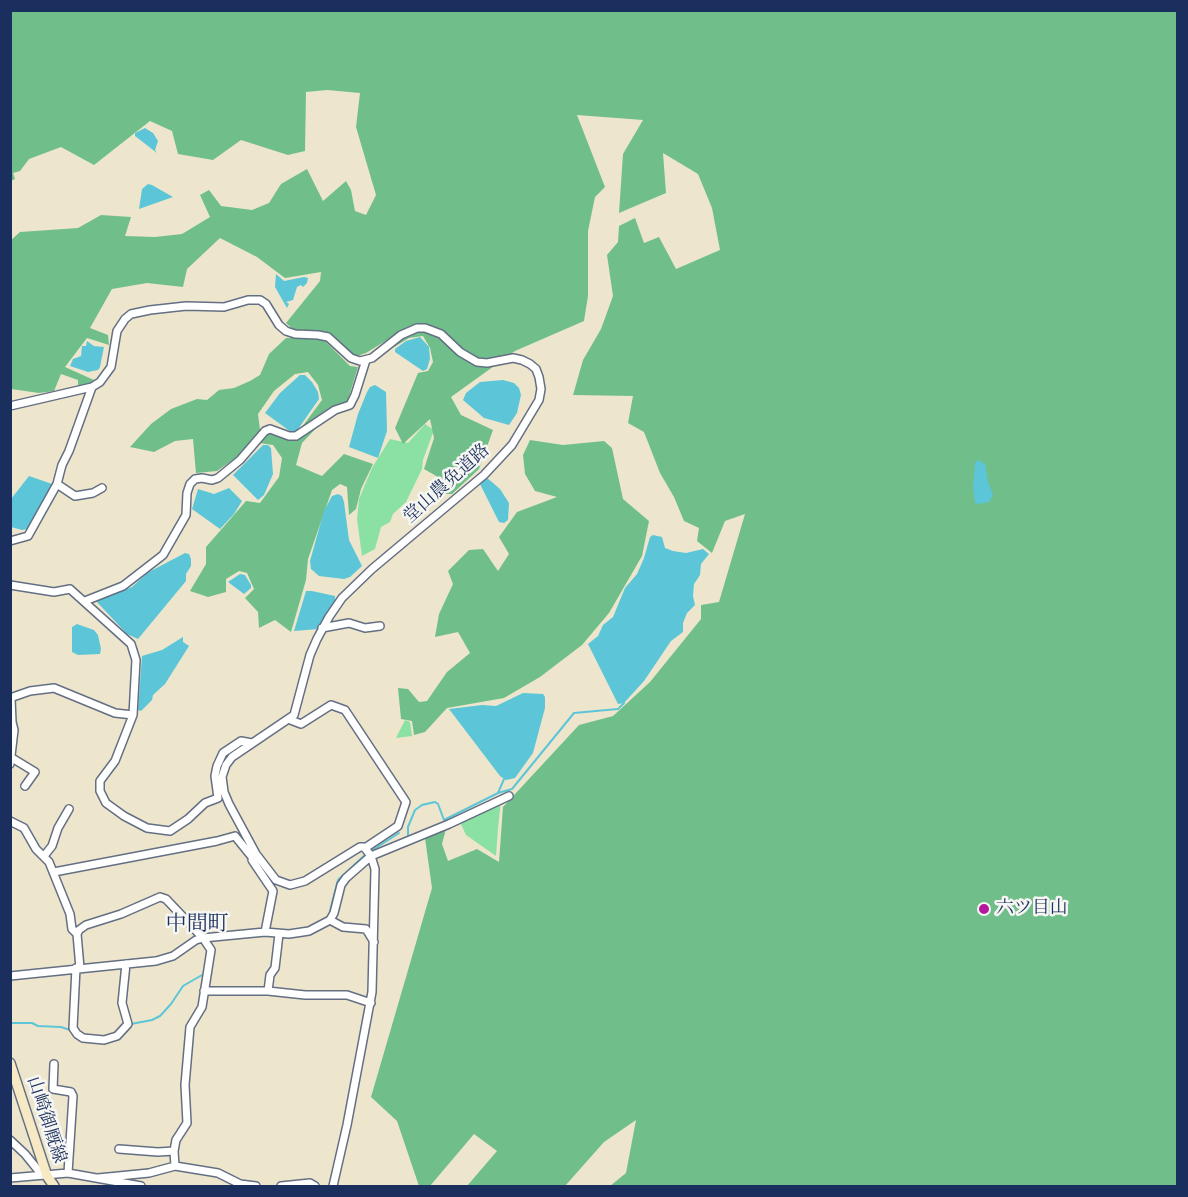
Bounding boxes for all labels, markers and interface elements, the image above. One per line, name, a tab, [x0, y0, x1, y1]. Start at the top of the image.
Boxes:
street label: 堂山農免道路	[400, 440, 494, 528]
place label: 六ツ目山	[996, 898, 1068, 920]
marker: 六ツ目山	[977, 902, 991, 916]
district label: 中間町	[166, 912, 228, 938]
street label: 山崎御厩線	[22, 1074, 70, 1166]

